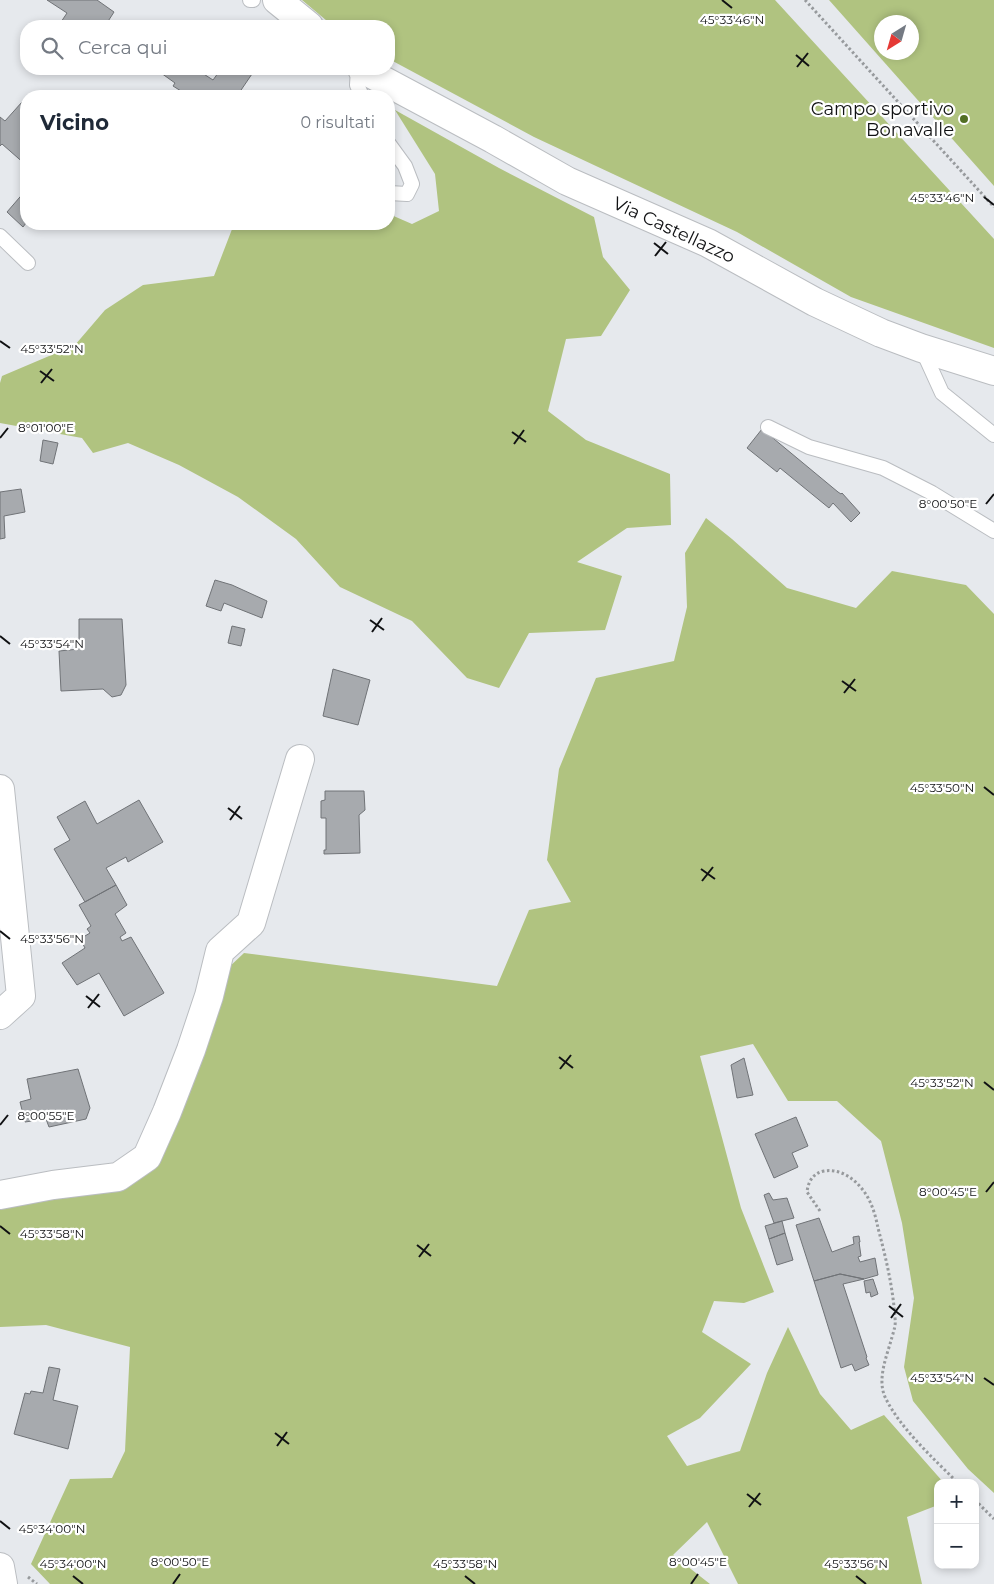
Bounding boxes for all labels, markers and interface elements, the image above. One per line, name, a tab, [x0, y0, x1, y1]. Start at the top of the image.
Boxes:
text: 45°33'46"N	[700, 12, 764, 27]
north arrow	[874, 15, 919, 60]
search box	[20, 20, 395, 75]
icon: search	[38, 34, 66, 62]
text: Cerca qui	[78, 36, 168, 59]
place label: Campo sportivo Bonavalle	[811, 98, 954, 141]
text: Vicino	[40, 110, 109, 135]
text: 0 risultati	[300, 113, 375, 132]
marker: Campo sportivo Bonavalle	[958, 113, 970, 125]
text: 45°33'46"N	[910, 190, 974, 205]
street label: Via Castellazzo	[609, 192, 739, 268]
text: 45°33'52"N	[20, 341, 84, 356]
text: 8°01'00"E	[18, 420, 74, 435]
text: 8°00'50"E	[919, 496, 977, 511]
text: 45°33'54"N	[20, 636, 84, 651]
text: 45°33'50"N	[910, 780, 974, 795]
text: 45°33'56"N	[20, 931, 84, 946]
text: 45°33'52"N	[910, 1075, 974, 1090]
text: 8°00'55"E	[17, 1108, 75, 1123]
text: 8°00'45"E	[919, 1184, 977, 1199]
text: 45°33'58"N	[20, 1226, 84, 1241]
text: 45°33'54"N	[910, 1370, 974, 1385]
map controls	[934, 1479, 979, 1569]
button: +	[934, 1479, 979, 1524]
text: 45°34'00"N	[19, 1521, 85, 1536]
button: −	[934, 1524, 979, 1569]
text: 8°00'50"E	[151, 1554, 209, 1569]
text: 8°00'45"E	[669, 1554, 727, 1569]
text: 45°34'00"N	[40, 1556, 106, 1571]
text: 45°33'58"N	[433, 1556, 497, 1571]
text: 45°33'56"N	[824, 1556, 888, 1571]

